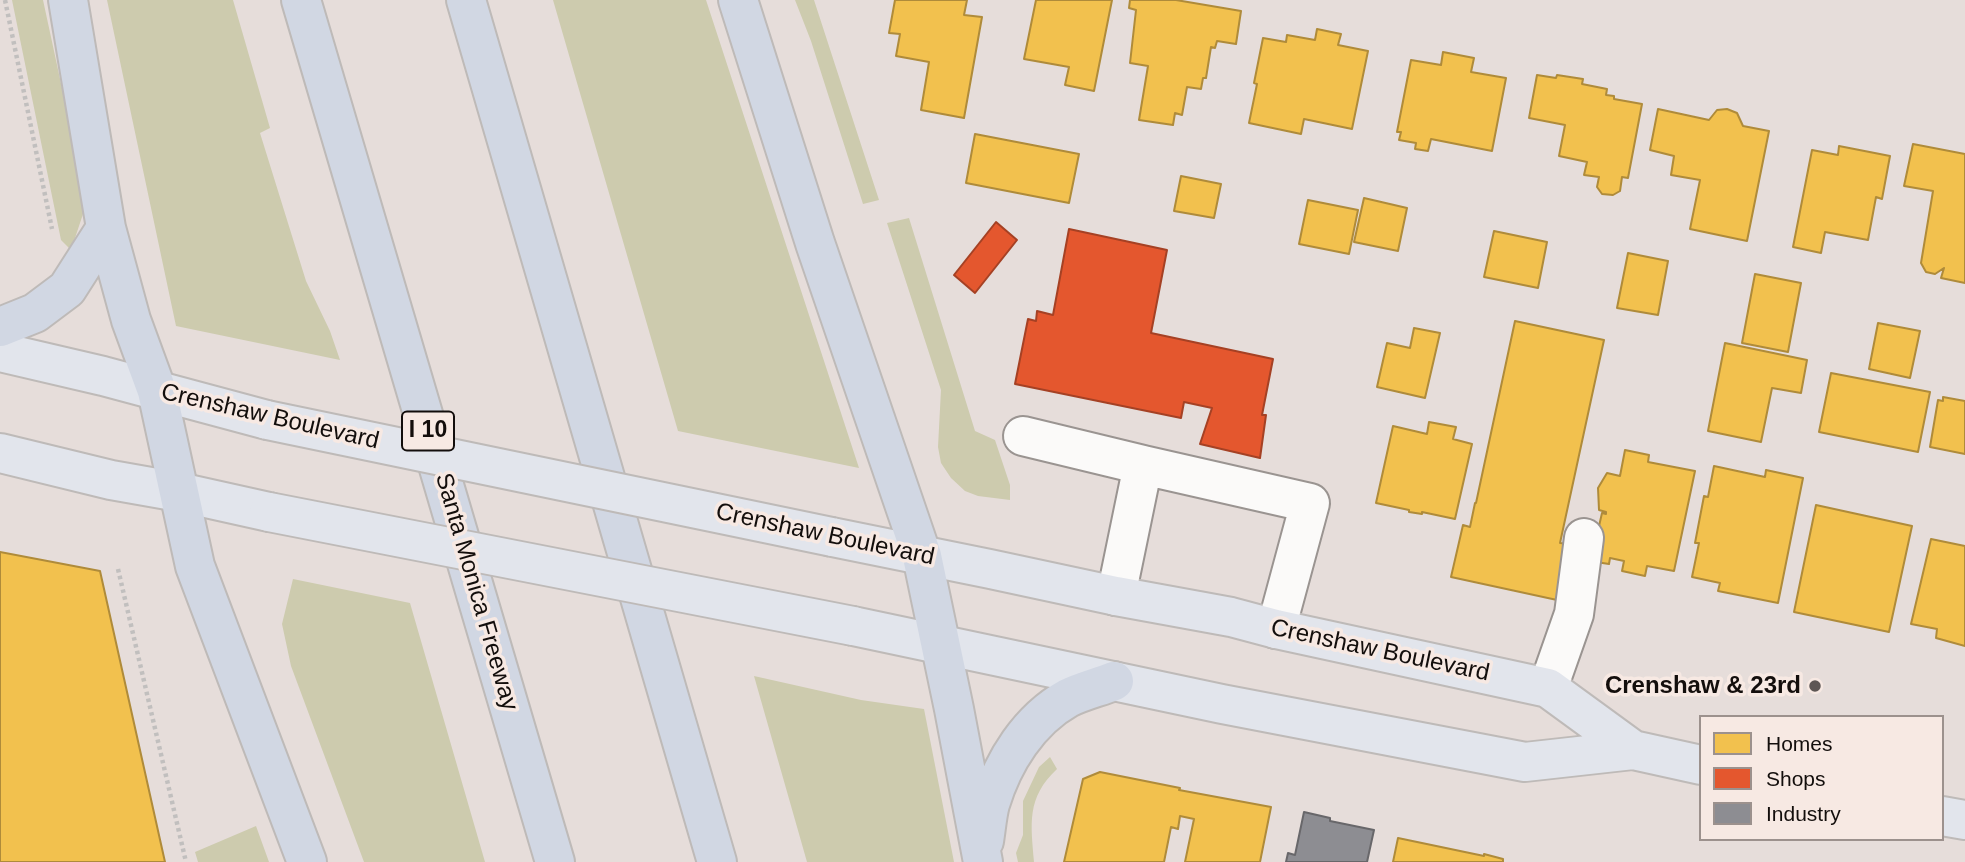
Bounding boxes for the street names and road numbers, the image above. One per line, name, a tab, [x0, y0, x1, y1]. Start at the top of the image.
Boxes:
street label: Crenshaw Boulevard	[158, 378, 382, 456]
road number: I 10	[402, 412, 454, 450]
street label: Santa Monica Freeway	[428, 470, 524, 714]
street label: Crenshaw Boulevard	[713, 498, 937, 572]
street label: Crenshaw Boulevard	[1268, 614, 1492, 688]

